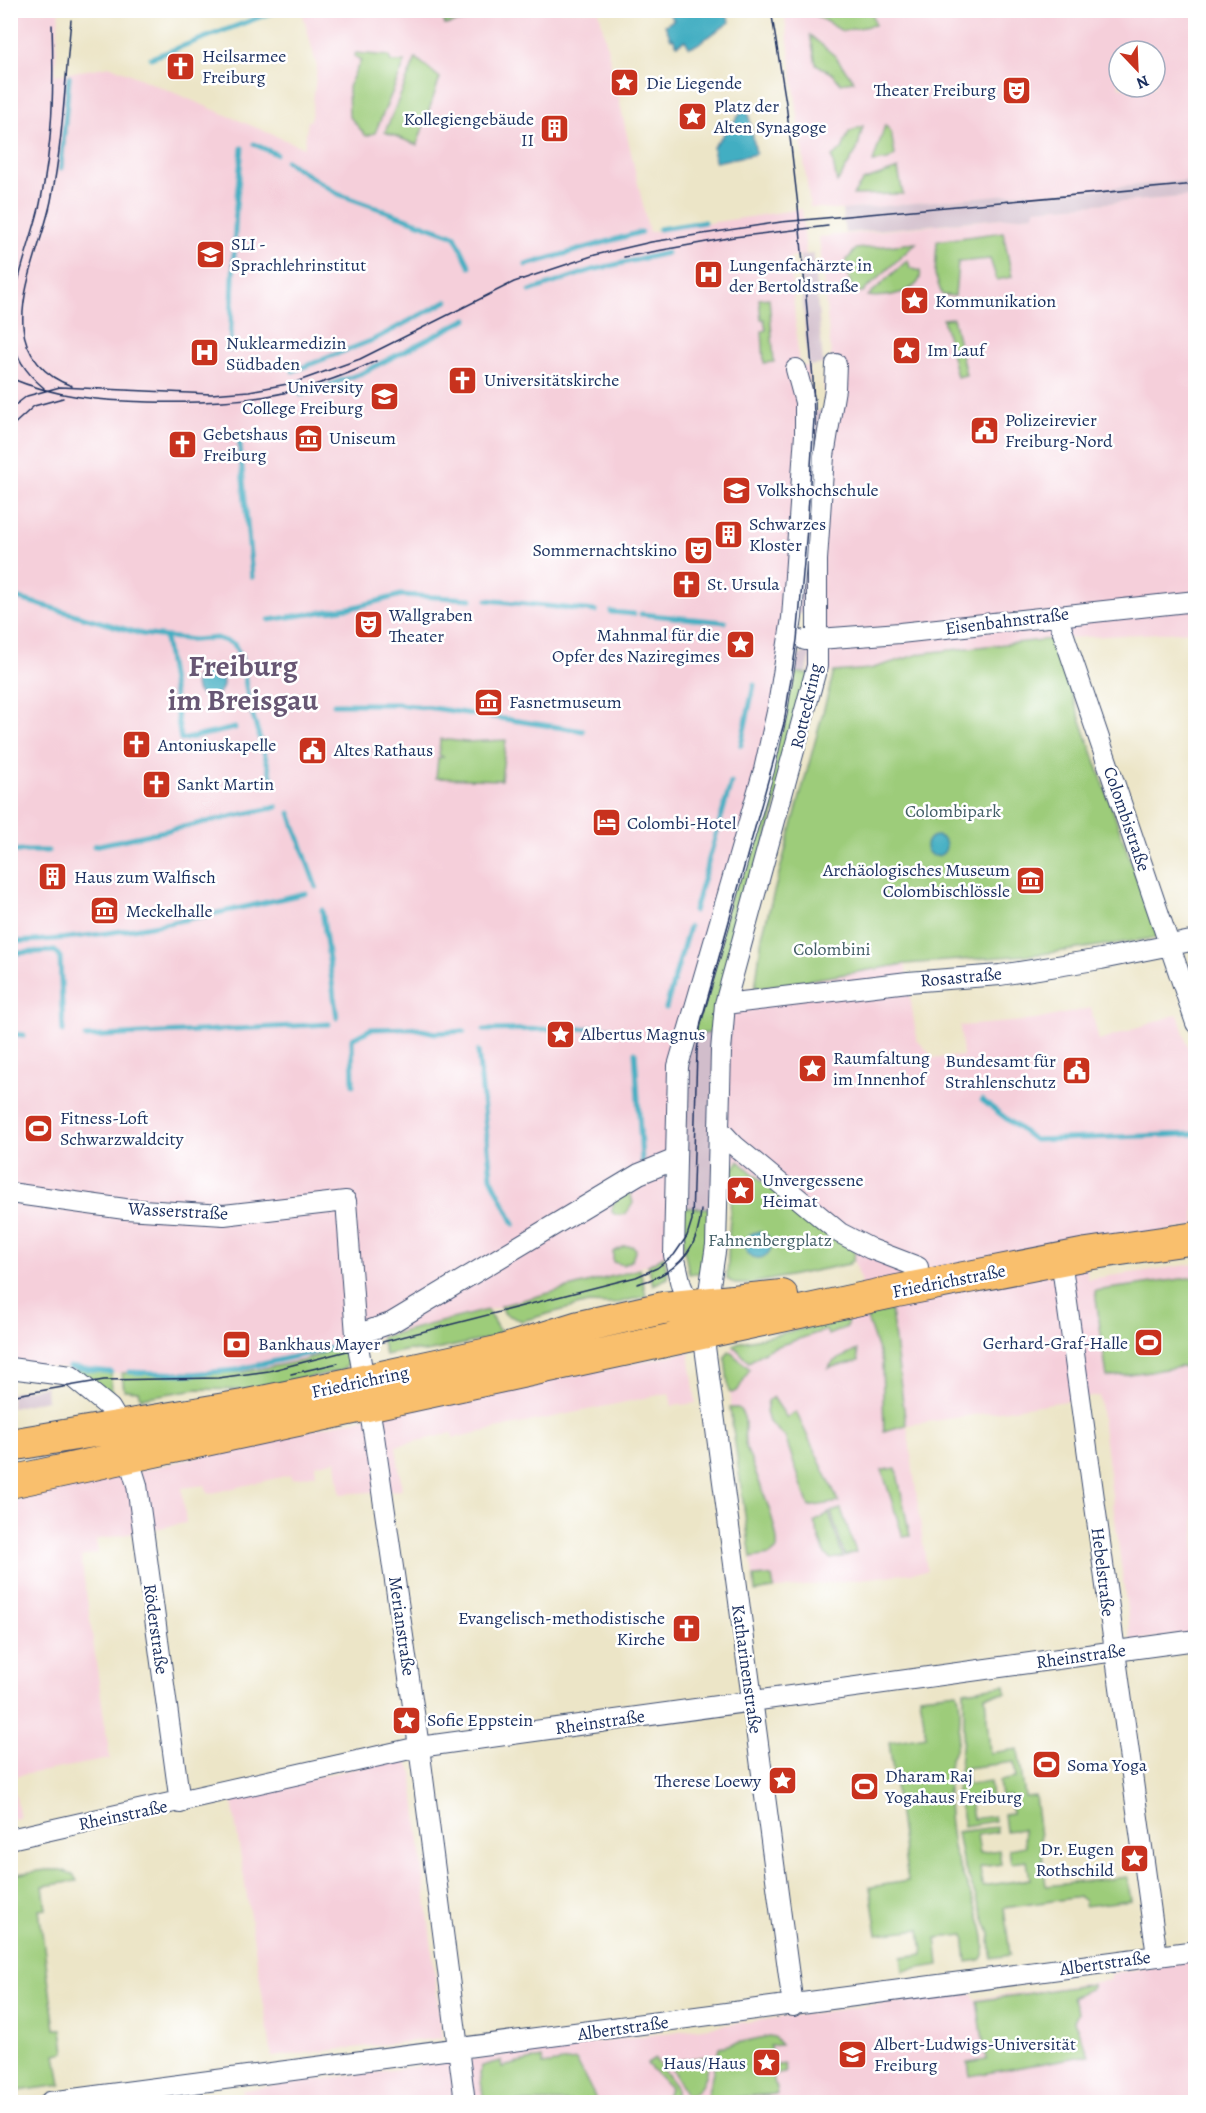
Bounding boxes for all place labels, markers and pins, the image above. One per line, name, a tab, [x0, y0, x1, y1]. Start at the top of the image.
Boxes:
place label: Heilsarmee Freiburg	[202, 44, 286, 89]
church icon: Heilsarmee Freiburg	[165, 50, 197, 82]
place icon: Die Liegende	[609, 67, 641, 99]
place label: Die Liegende	[646, 71, 742, 95]
theatre icon: Theater Freiburg	[1001, 74, 1033, 106]
place label: Theater Freiburg	[874, 78, 996, 102]
place label: Platz der Alten Synagoge	[713, 94, 827, 139]
place icon: Platz der Alten Synagoge	[677, 100, 709, 132]
place label: Kollegiengebäude II	[404, 107, 534, 152]
building icon: Kollegiengebäude II	[539, 113, 571, 145]
place label: SLI - Sprachlehrinstitut	[231, 232, 366, 277]
school or university icon: SLI - Sprachlehrinstitut	[194, 238, 226, 270]
place label: Lungenfachärzte in der Bertoldstraße	[729, 253, 872, 298]
hospital icon: Lungenfachärzte in der Bertoldstraße	[692, 259, 724, 291]
place icon: Kommunikation	[898, 285, 930, 317]
place label: Kommunikation	[935, 289, 1056, 313]
place label: Nuklearmedizin Südbaden	[226, 331, 347, 376]
place icon: Im Lauf	[890, 334, 922, 366]
hospital icon: Nuklearmedizin Südbaden	[189, 337, 221, 369]
place label: Im Lauf	[927, 338, 988, 362]
church icon: Universitätskirche	[447, 364, 479, 396]
place label: Universitätskirche	[484, 368, 619, 392]
place label: University College Freiburg	[242, 375, 364, 420]
school or university icon: University College Freiburg	[368, 381, 400, 413]
place label: Polizeirevier Freiburg-Nord	[1005, 408, 1113, 453]
public building icon: Polizeirevier Freiburg-Nord	[968, 414, 1000, 446]
place label: Gebetshaus Freiburg	[203, 422, 288, 467]
museum icon: Uniseum	[292, 422, 324, 454]
place label: Uniseum	[329, 426, 396, 450]
church icon: Gebetshaus Freiburg	[166, 428, 198, 460]
school or university icon: Volkshochschule	[720, 474, 752, 506]
place label: Volkshochschule	[756, 478, 879, 502]
place label: Schwarzes Kloster	[749, 512, 826, 557]
building icon: Schwarzes Kloster	[712, 518, 744, 550]
theatre icon: Sommernachtskino	[682, 534, 714, 566]
place label: Sommernachtskino	[532, 538, 677, 562]
church icon: St. Ursula	[670, 568, 702, 600]
place label: St. Ursula	[707, 572, 780, 596]
place label: Wallgraben Theater	[388, 603, 473, 648]
theatre icon: Wallgraben Theater	[352, 609, 384, 641]
place label: Mahnmal für die Opfer des Naziregimes	[552, 623, 720, 668]
place icon: Mahnmal für die Opfer des Naziregimes	[725, 629, 757, 661]
museum icon: Fasnetmuseum	[472, 686, 504, 718]
place label: Fasnetmuseum	[509, 690, 622, 714]
church icon: Antoniuskapelle	[121, 729, 153, 761]
place label: Antoniuskapelle	[157, 733, 276, 757]
public building icon: Altes Rathaus	[297, 734, 329, 766]
place label: Altes Rathaus	[333, 738, 433, 762]
church icon: Sankt Martin	[140, 768, 172, 800]
place label: Sankt Martin	[177, 772, 274, 796]
hotel icon: Colombi-Hotel	[590, 807, 622, 839]
place label: Colombi-Hotel	[627, 811, 737, 835]
place label: Archäologisches Museum Colombischlössle	[822, 858, 1010, 903]
building icon: Haus zum Walfisch	[37, 861, 69, 893]
museum icon: Archäologisches Museum Colombischlössle	[1015, 864, 1047, 896]
place label: Haus zum Walfisch	[74, 865, 216, 889]
museum icon: Meckelhalle	[89, 895, 121, 927]
place label: Meckelhalle	[126, 899, 212, 923]
place icon: Albertus Magnus	[544, 1018, 576, 1050]
place label: Albertus Magnus	[580, 1022, 705, 1046]
place label: Raumfaltung im Innenhof	[833, 1046, 930, 1091]
place label: Bundesamt für Strahlenschutz	[945, 1049, 1056, 1094]
place icon: Raumfaltung im Innenhof	[796, 1052, 828, 1084]
public building icon: Bundesamt für Strahlenschutz	[1061, 1055, 1093, 1087]
place label: Fitness-Loft Schwarzwaldcity	[60, 1106, 185, 1151]
sports icon: Fitness-Loft Schwarzwaldcity	[23, 1112, 55, 1144]
place label: Unvergessene Heimat	[762, 1168, 864, 1213]
place icon: Unvergessene Heimat	[725, 1174, 757, 1206]
sports icon: Gerhard-Graf-Halle	[1133, 1327, 1165, 1359]
bank icon: Bankhaus Mayer	[221, 1328, 253, 1360]
place label: Gerhard-Graf-Halle	[983, 1331, 1128, 1355]
place label: Bankhaus Mayer	[258, 1332, 380, 1356]
place label: Evangelisch-methodistische Kirche	[458, 1606, 665, 1651]
church icon: Evangelisch-methodistische Kirche	[670, 1612, 702, 1644]
place icon: Sofie Eppstein	[390, 1704, 422, 1736]
place label: Sofie Eppstein	[427, 1708, 533, 1732]
sports icon: Soma Yoga	[1030, 1749, 1062, 1781]
place label: Soma Yoga	[1067, 1753, 1148, 1777]
place label: Dharam Raj Yogahaus Freiburg	[884, 1764, 1022, 1809]
place icon: Therese Loewy	[766, 1765, 798, 1797]
place label: Therese Loewy	[655, 1769, 762, 1793]
sports icon: Dharam Raj Yogahaus Freiburg	[848, 1770, 880, 1802]
place label: Dr. Eugen Rothschild	[1035, 1837, 1114, 1882]
place icon: Dr. Eugen Rothschild	[1119, 1843, 1151, 1875]
place label: Albert-Ludwigs-Universität Freiburg	[873, 2032, 1076, 2077]
school or university icon: Albert-Ludwigs-Universität Freiburg	[837, 2038, 869, 2070]
place icon: Haus/Haus	[751, 2047, 783, 2079]
place label: Haus/Haus	[663, 2051, 746, 2075]

